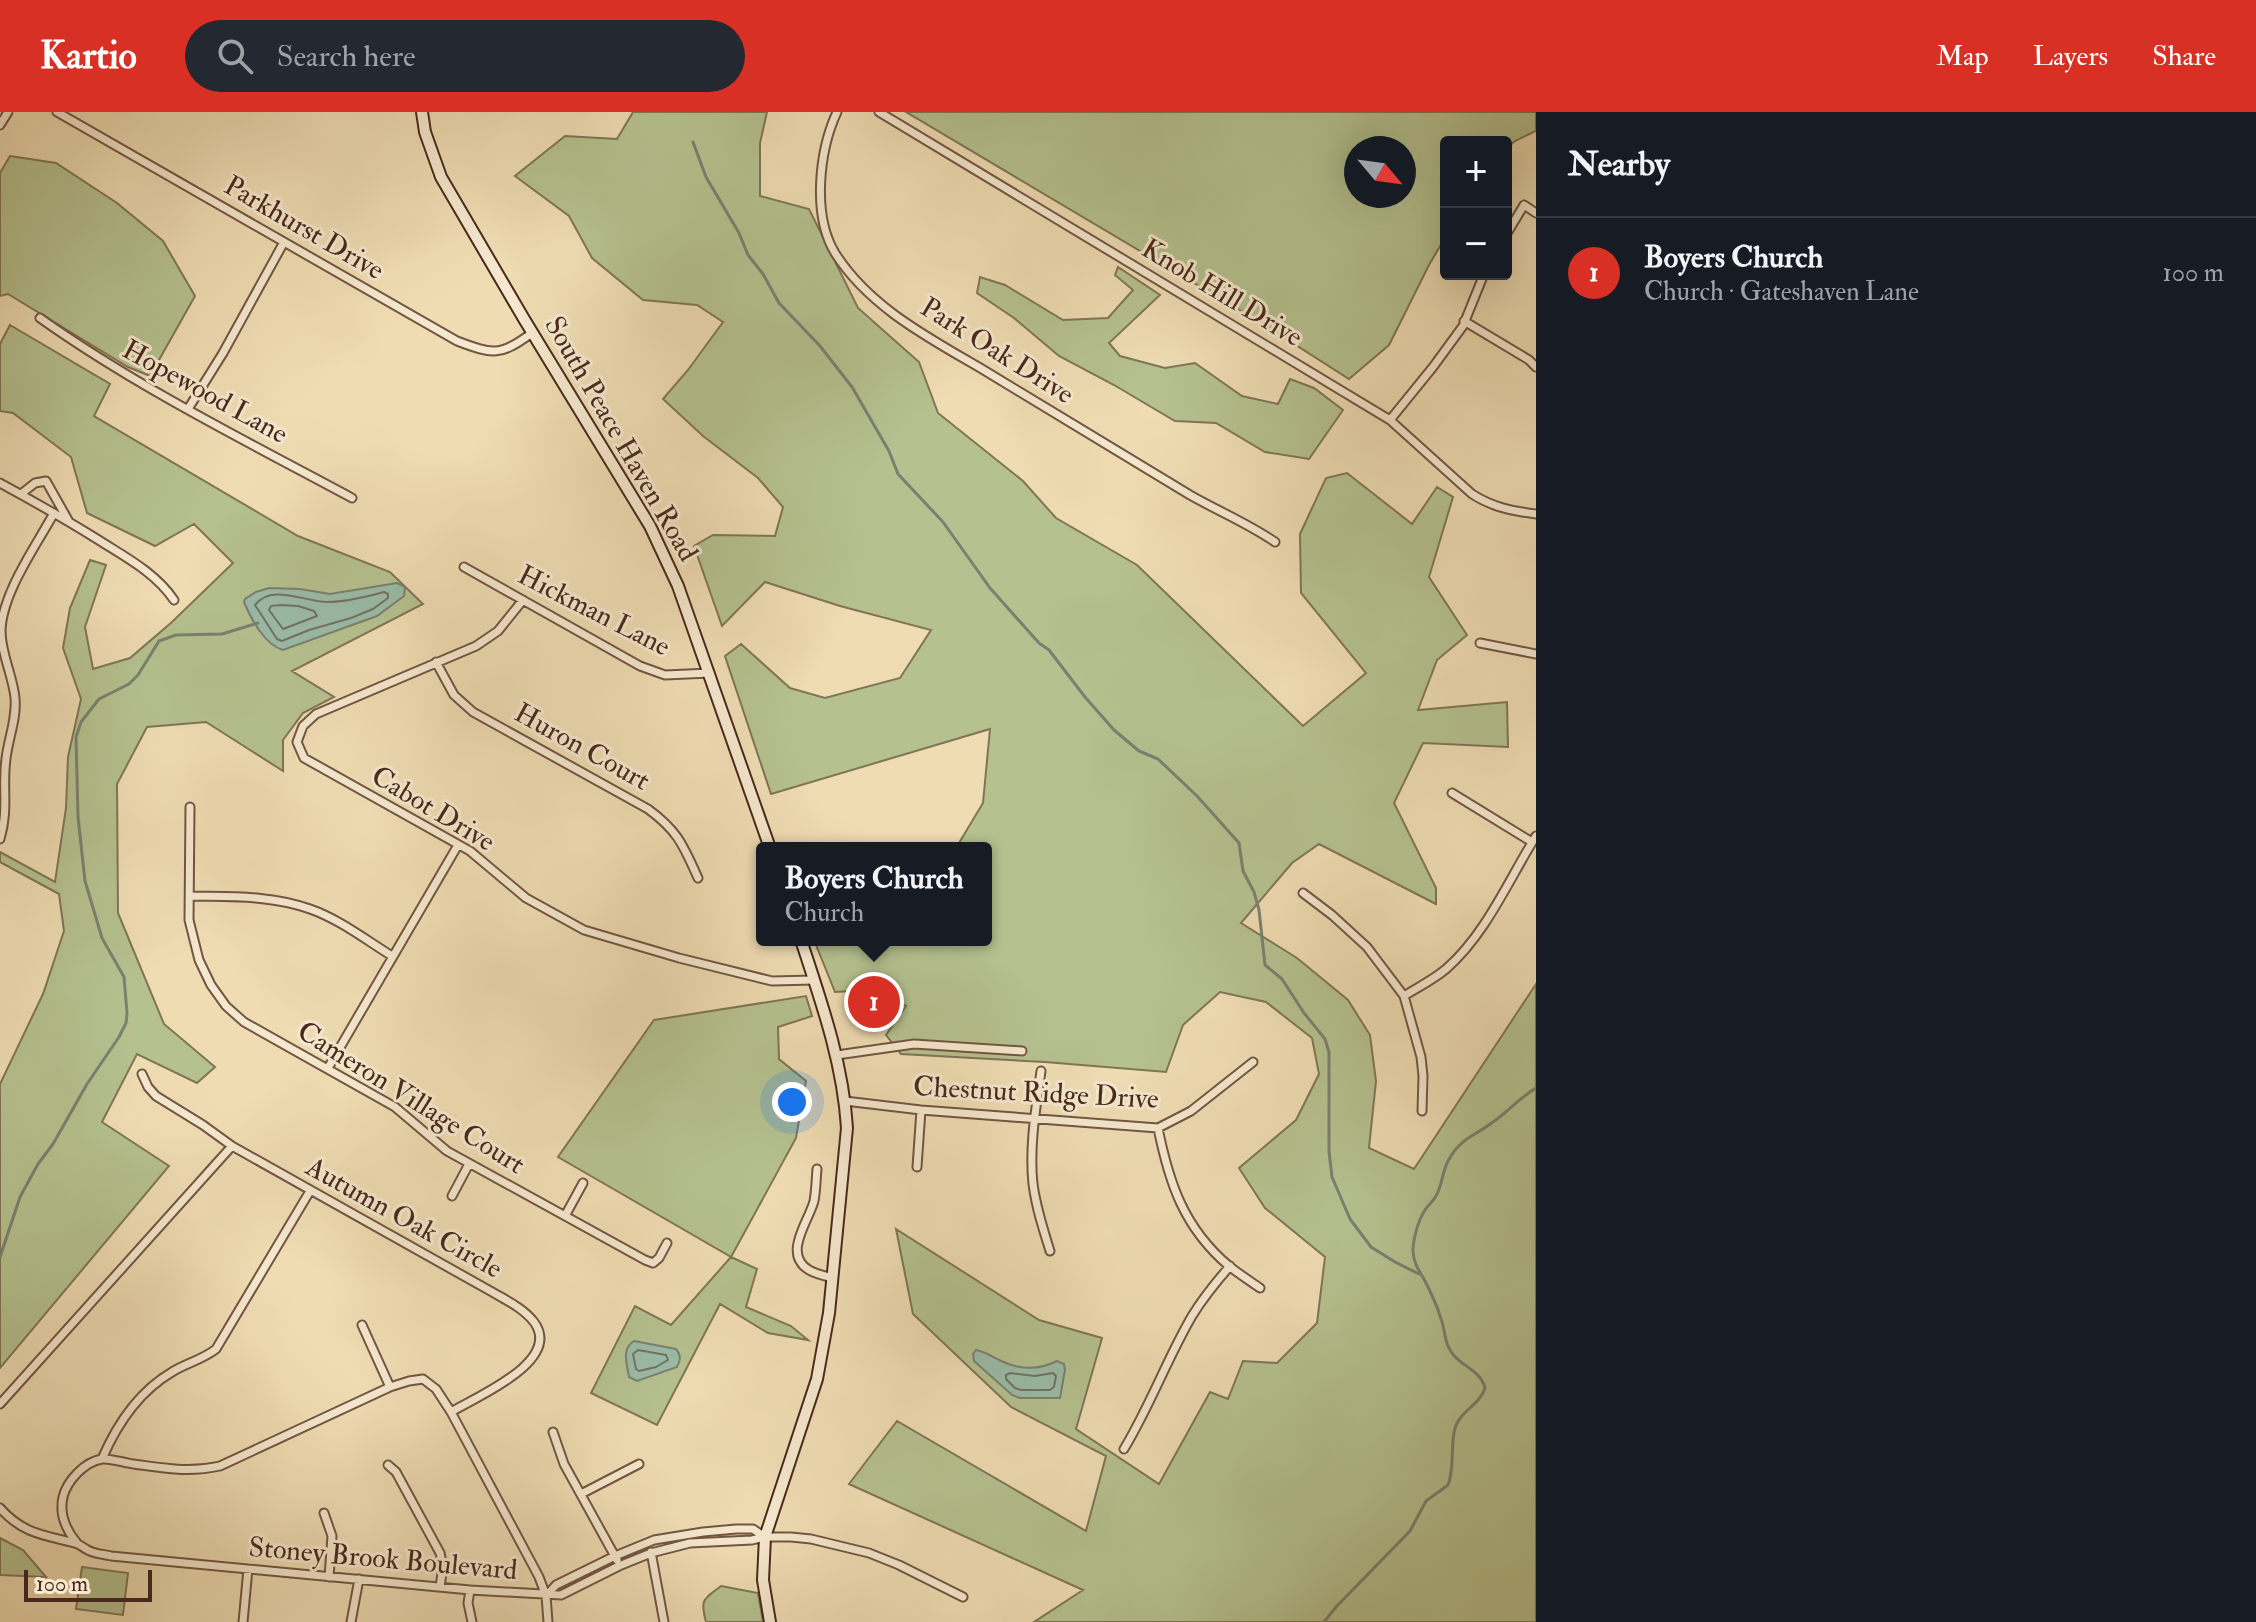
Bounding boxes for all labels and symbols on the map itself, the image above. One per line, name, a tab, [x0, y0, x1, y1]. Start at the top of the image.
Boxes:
north arrow	[1344, 136, 1416, 208]
street label: Parkhurst Drive	[218, 168, 390, 288]
street label: Knob Hill Drive	[1135, 231, 1309, 355]
street label: Park Oak Drive	[914, 290, 1081, 412]
street label: South Peace Haven Road	[537, 310, 706, 568]
street label: Hopewood Lane	[116, 332, 294, 452]
street label: Hickman Lane	[512, 558, 676, 664]
street label: Huron Court	[508, 696, 656, 798]
street label: Cabot Drive	[365, 758, 501, 860]
pin: 1	[848, 972, 900, 1032]
street label: Cameron Village Court	[291, 1014, 531, 1182]
street label: Chestnut Ridge Drive	[912, 1069, 1160, 1117]
your location	[772, 1082, 812, 1122]
street label: Autumn Oak Circle	[299, 1149, 509, 1287]
street label: Stoney Brook Boulevard	[247, 1530, 519, 1588]
scale bar	[24, 1566, 152, 1602]

